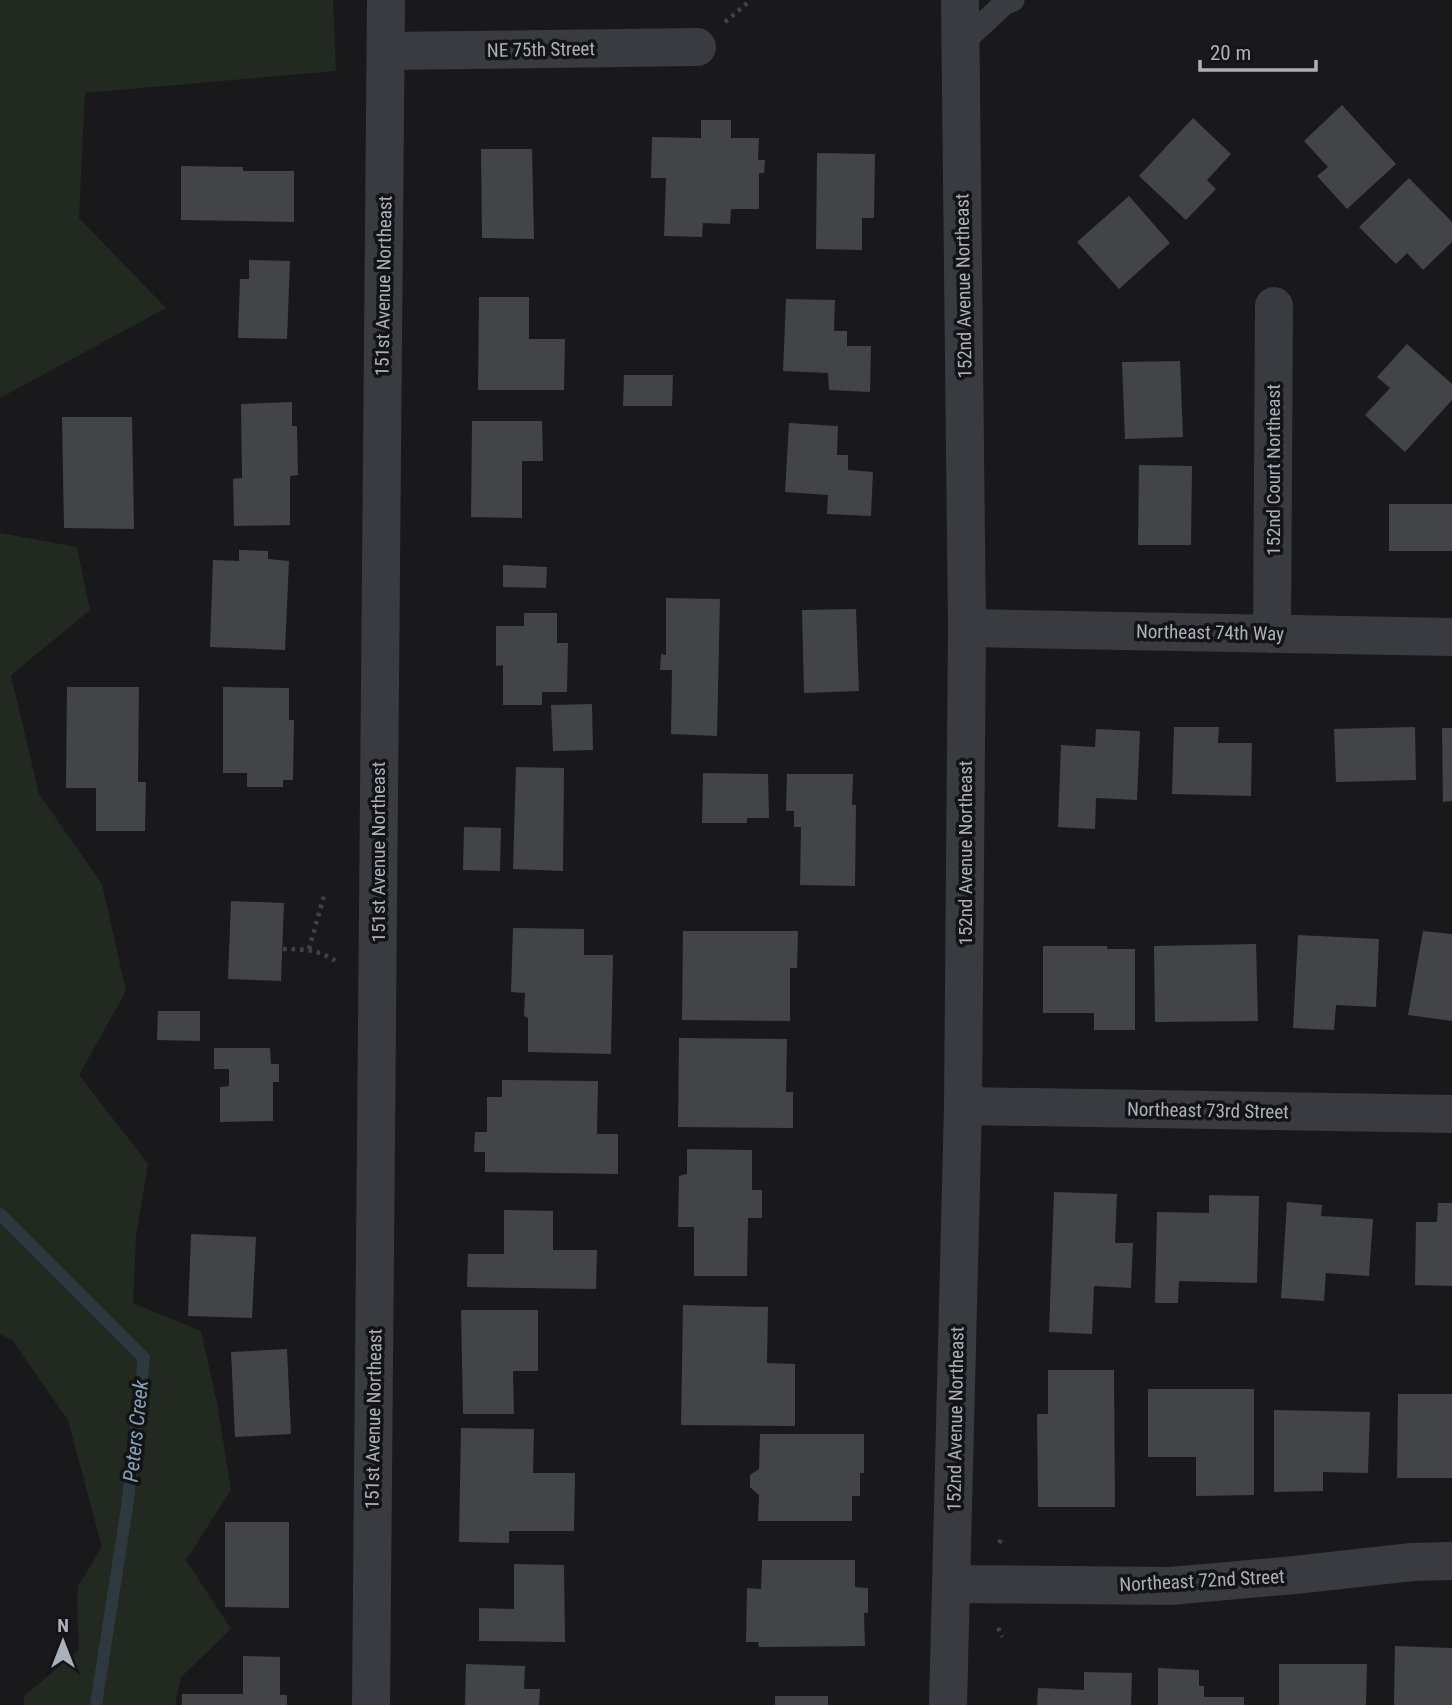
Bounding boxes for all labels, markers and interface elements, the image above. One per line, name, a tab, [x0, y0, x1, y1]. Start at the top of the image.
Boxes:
scale bar	[1200, 28, 1316, 72]
street label: NE 75th Street	[487, 37, 595, 62]
text: 20 m	[1210, 41, 1251, 65]
street label: 152nd Avenue Northeast	[950, 193, 977, 379]
street label: 151st Avenue Northeast	[370, 196, 397, 376]
street label: 152nd Court Northeast	[1262, 384, 1285, 556]
street label: Northeast 74th Way	[1136, 620, 1284, 645]
street label: 152nd Avenue Northeast	[954, 761, 977, 945]
street label: 151st Avenue Northeast	[367, 762, 390, 942]
street label: Northeast 73rd Street	[1127, 1098, 1289, 1123]
street label: 152nd Avenue Northeast	[942, 1326, 969, 1512]
street label: 151st Avenue Northeast	[360, 1329, 387, 1509]
water label: Peters Creek	[119, 1378, 153, 1483]
street label: Northeast 72nd Street	[1119, 1565, 1285, 1596]
north arrow	[28, 1607, 98, 1677]
text: N	[57, 1614, 69, 1637]

